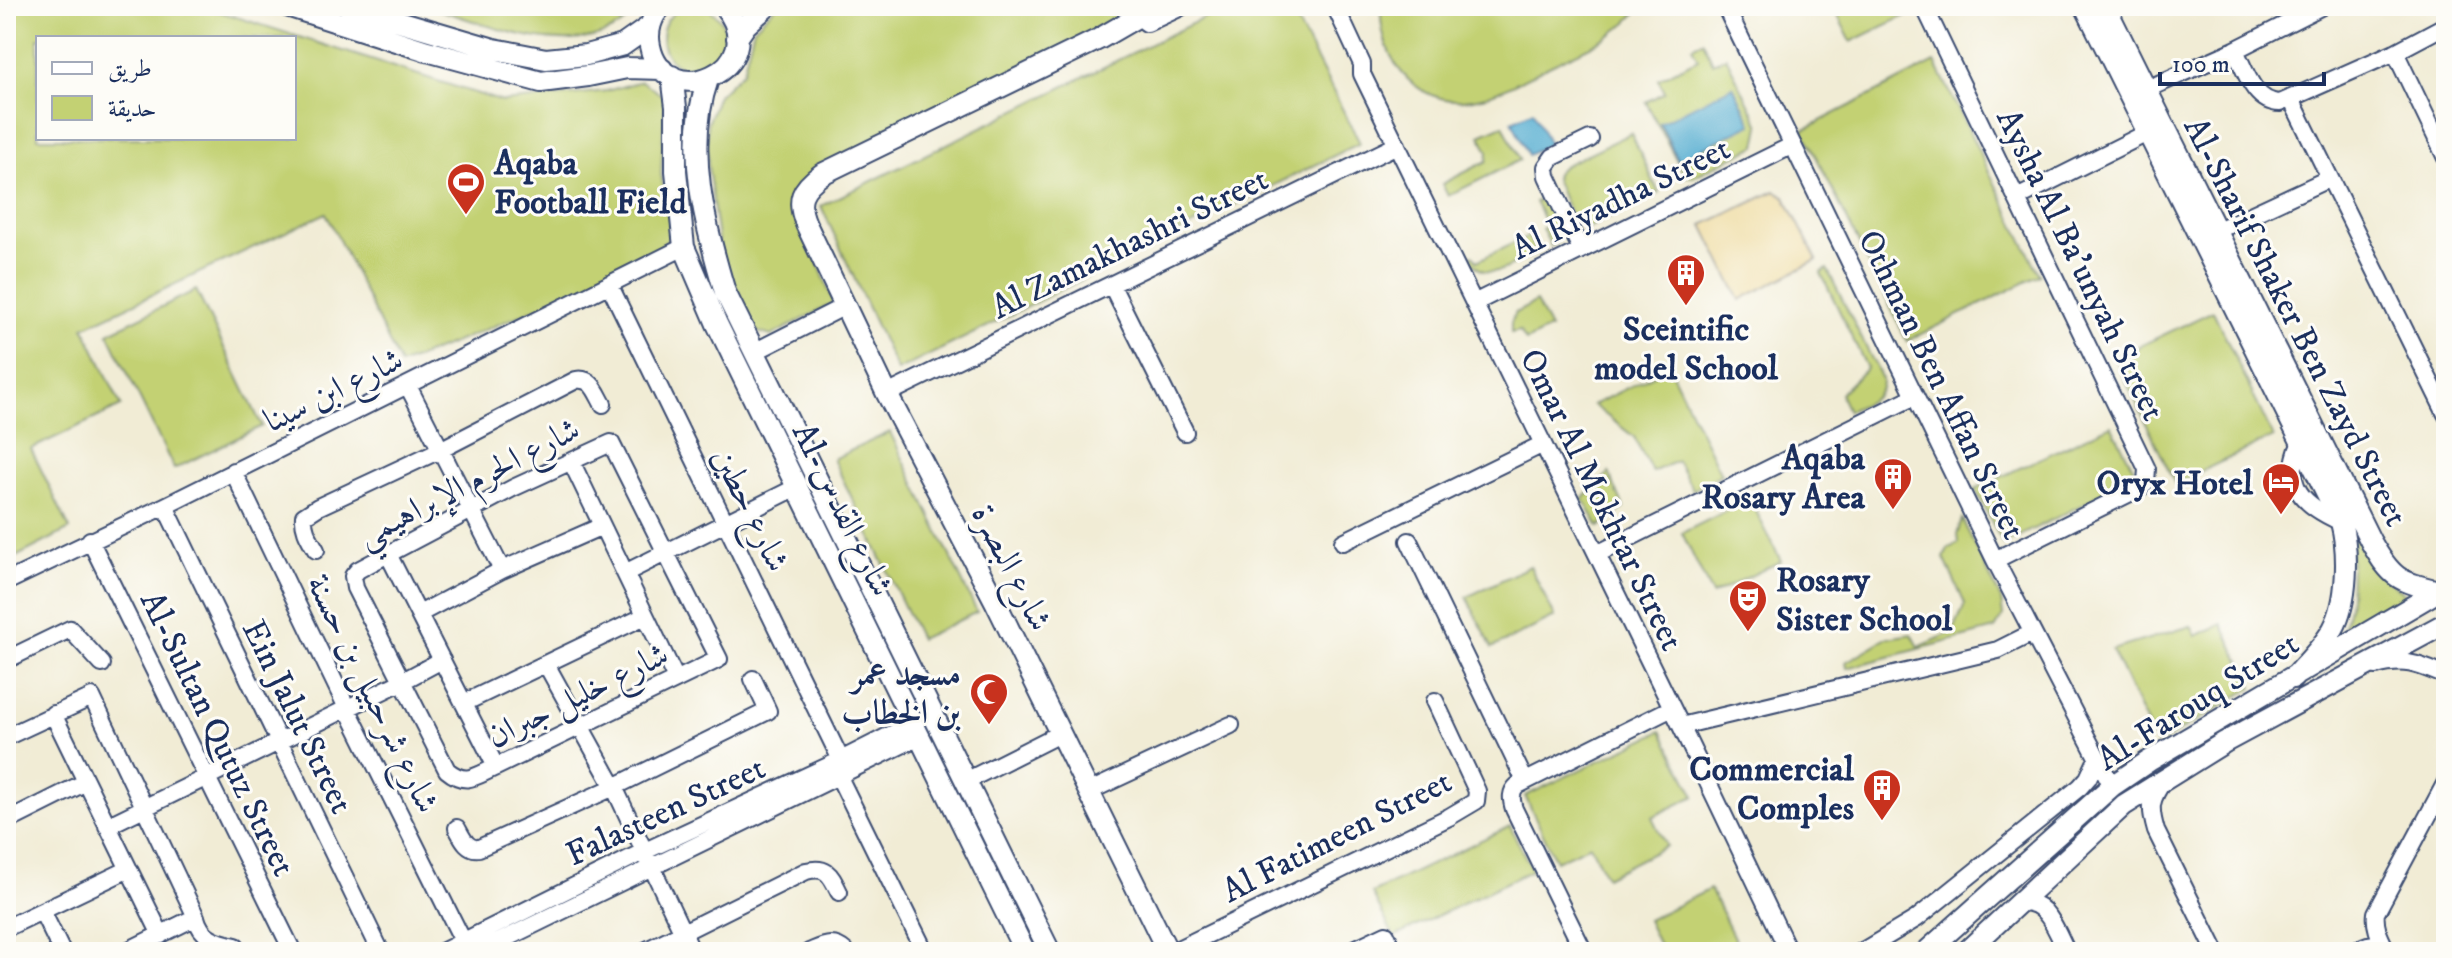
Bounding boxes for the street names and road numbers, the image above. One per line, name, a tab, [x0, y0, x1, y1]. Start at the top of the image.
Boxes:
street label: Aysha Al Ba'unyah Street	[1986, 102, 2174, 428]
street label: Al-Sharif Shaker Ben Zayd Street	[2174, 110, 2417, 533]
street label: Al Riyadha Street	[1505, 128, 1737, 270]
street label: Al Zamakhashri Street	[985, 158, 1275, 329]
street label: Othman Ben Affan Street	[1848, 223, 2034, 547]
street label: شارع ابن سينا	[257, 339, 413, 448]
street label: Omar Al Mokhtar Street	[1510, 342, 1693, 658]
street label: شارع الحرم الإبراهيمي	[351, 409, 591, 565]
street label: Al-شارع القدس	[777, 416, 902, 606]
street label: شارع حطين	[697, 441, 798, 582]
street label: شارع البصرة	[956, 498, 1061, 641]
street label: شارع شرحبيل بن حسنة	[291, 568, 448, 823]
street label: Al-Sultan Qutuz Street	[130, 585, 304, 883]
street label: Ein Jalut Street	[232, 613, 362, 821]
street label: Al-Farouq Street	[2089, 623, 2307, 780]
street label: شارع خليل جبران	[480, 634, 678, 763]
street label: Falasteen Street	[560, 747, 772, 876]
street label: Al Fatimeen Street	[1215, 761, 1459, 913]

